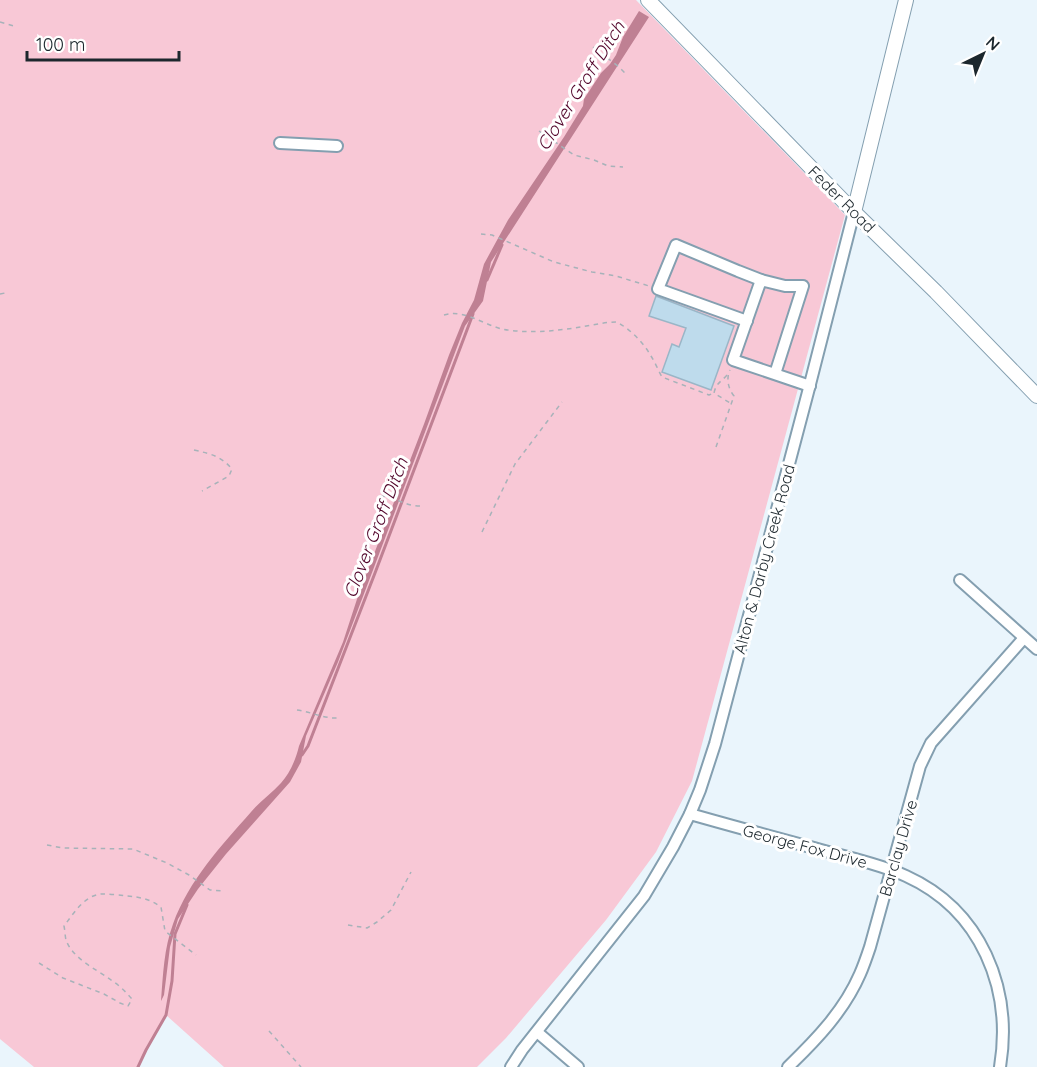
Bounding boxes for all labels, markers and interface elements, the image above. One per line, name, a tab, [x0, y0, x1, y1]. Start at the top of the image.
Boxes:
water label: Clover Groff Ditch	[532, 16, 630, 155]
scale bar	[27, 24, 178, 62]
north arrow	[953, 24, 1013, 84]
text: N	[982, 32, 1004, 54]
text: 100 m	[36, 33, 85, 56]
street label: Feder Road	[804, 161, 880, 237]
water label: Clover Groff Ditch	[338, 454, 413, 601]
street label: Alton & Darby Creek Road	[729, 462, 799, 656]
street label: Barclay Drive	[875, 797, 921, 899]
street label: George Fox Drive	[741, 820, 869, 872]

